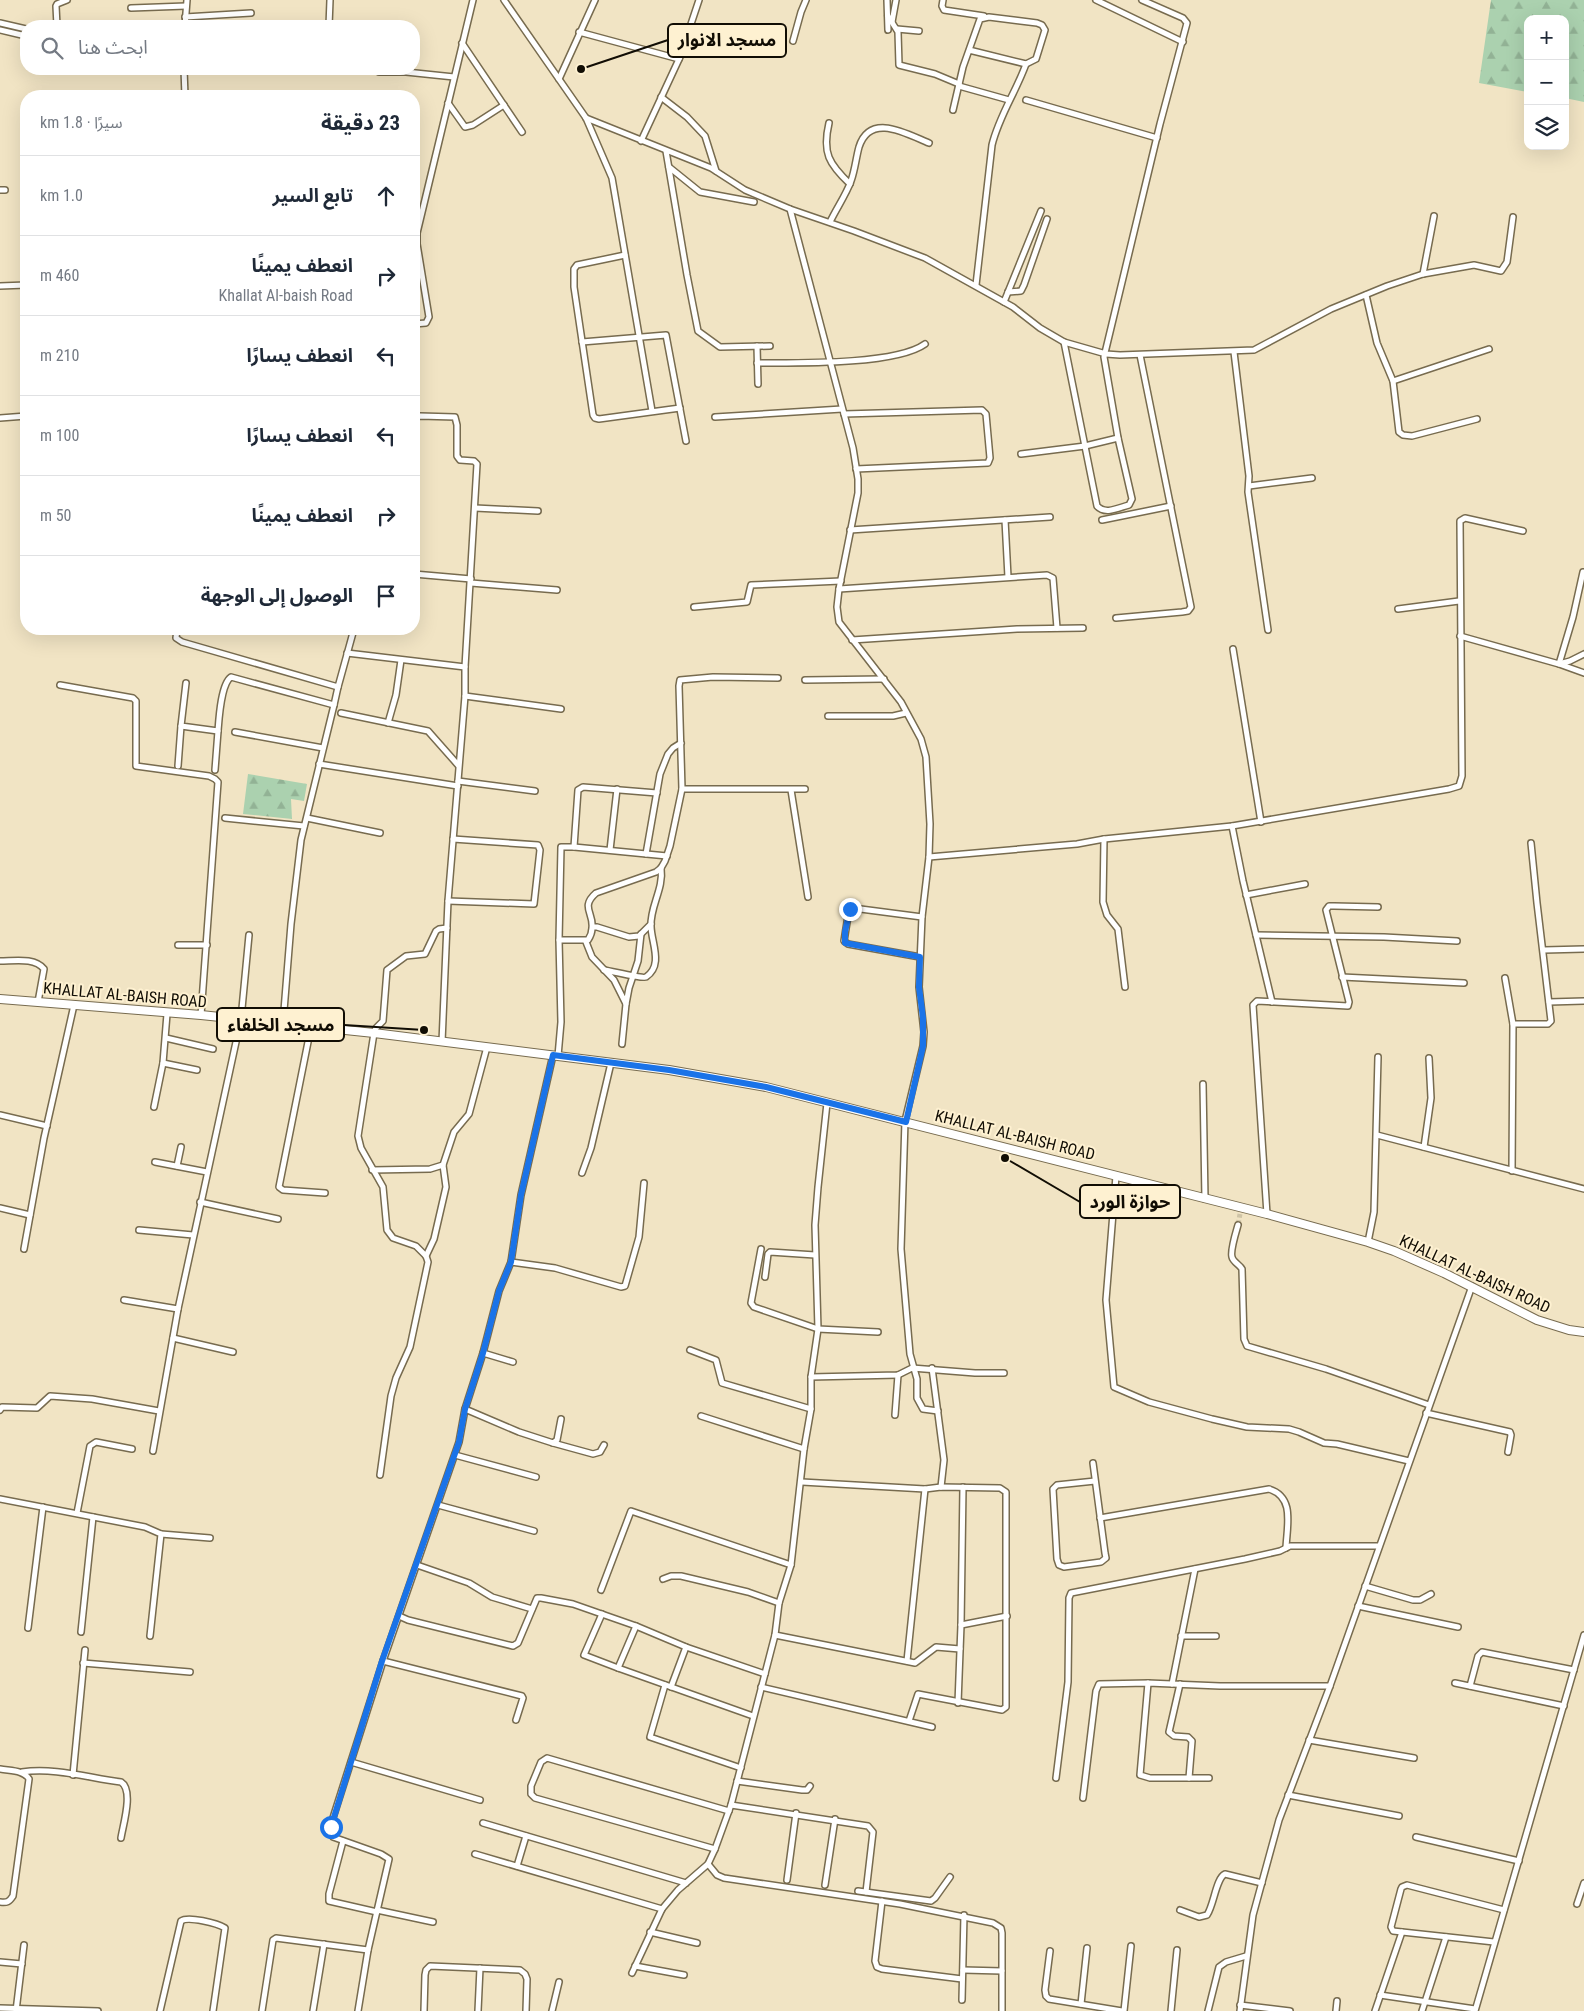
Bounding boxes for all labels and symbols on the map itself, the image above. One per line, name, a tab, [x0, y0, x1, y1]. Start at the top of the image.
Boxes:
callout: مسجد الانوار	[668, 24, 786, 57]
text: مسجد الانوار	[677, 29, 776, 51]
route end	[839, 898, 862, 921]
street label: KHALLAT AL-BAISH ROAD	[42, 978, 208, 1012]
callout: مسجد الخلفاء	[217, 1008, 344, 1041]
text: مسجد الخلفاء	[228, 1014, 334, 1035]
street label: KHALLAT AL-BAISH ROAD	[933, 1106, 1097, 1164]
callout: حوازة الورد	[1080, 1185, 1180, 1218]
text: حوازة الورد	[1090, 1191, 1170, 1213]
street label: KHALLAT AL-BAISH ROAD	[1397, 1231, 1553, 1317]
route start	[320, 1816, 343, 1839]

